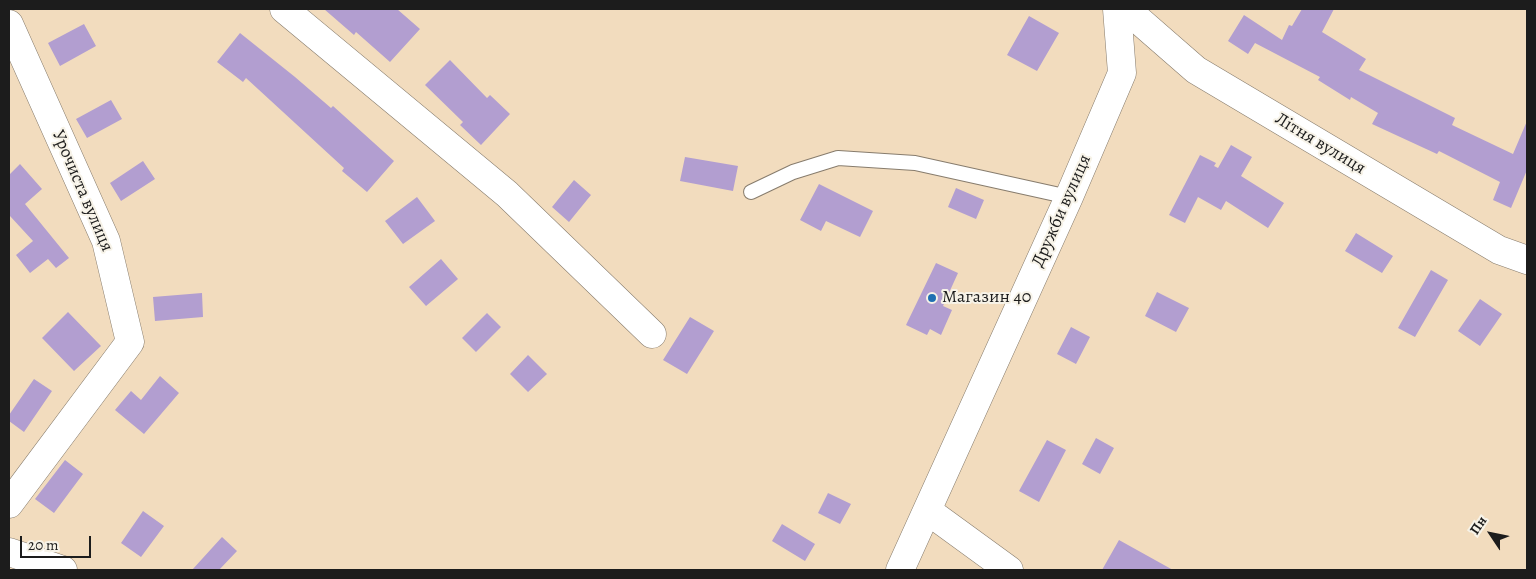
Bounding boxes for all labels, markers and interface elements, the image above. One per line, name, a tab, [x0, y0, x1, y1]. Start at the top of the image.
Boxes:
street label: Літня вулиця	[1271, 108, 1369, 180]
street label: Урочиста вулиця	[47, 127, 117, 255]
street label: Дружби вулиця	[1028, 151, 1096, 271]
place label: Магазин 40	[942, 287, 1031, 309]
marker: Магазин 40	[926, 292, 938, 304]
north arrow	[1466, 509, 1516, 559]
text: Пн	[1465, 512, 1491, 538]
scale bar	[22, 526, 94, 558]
text: 20 m	[28, 535, 59, 555]

